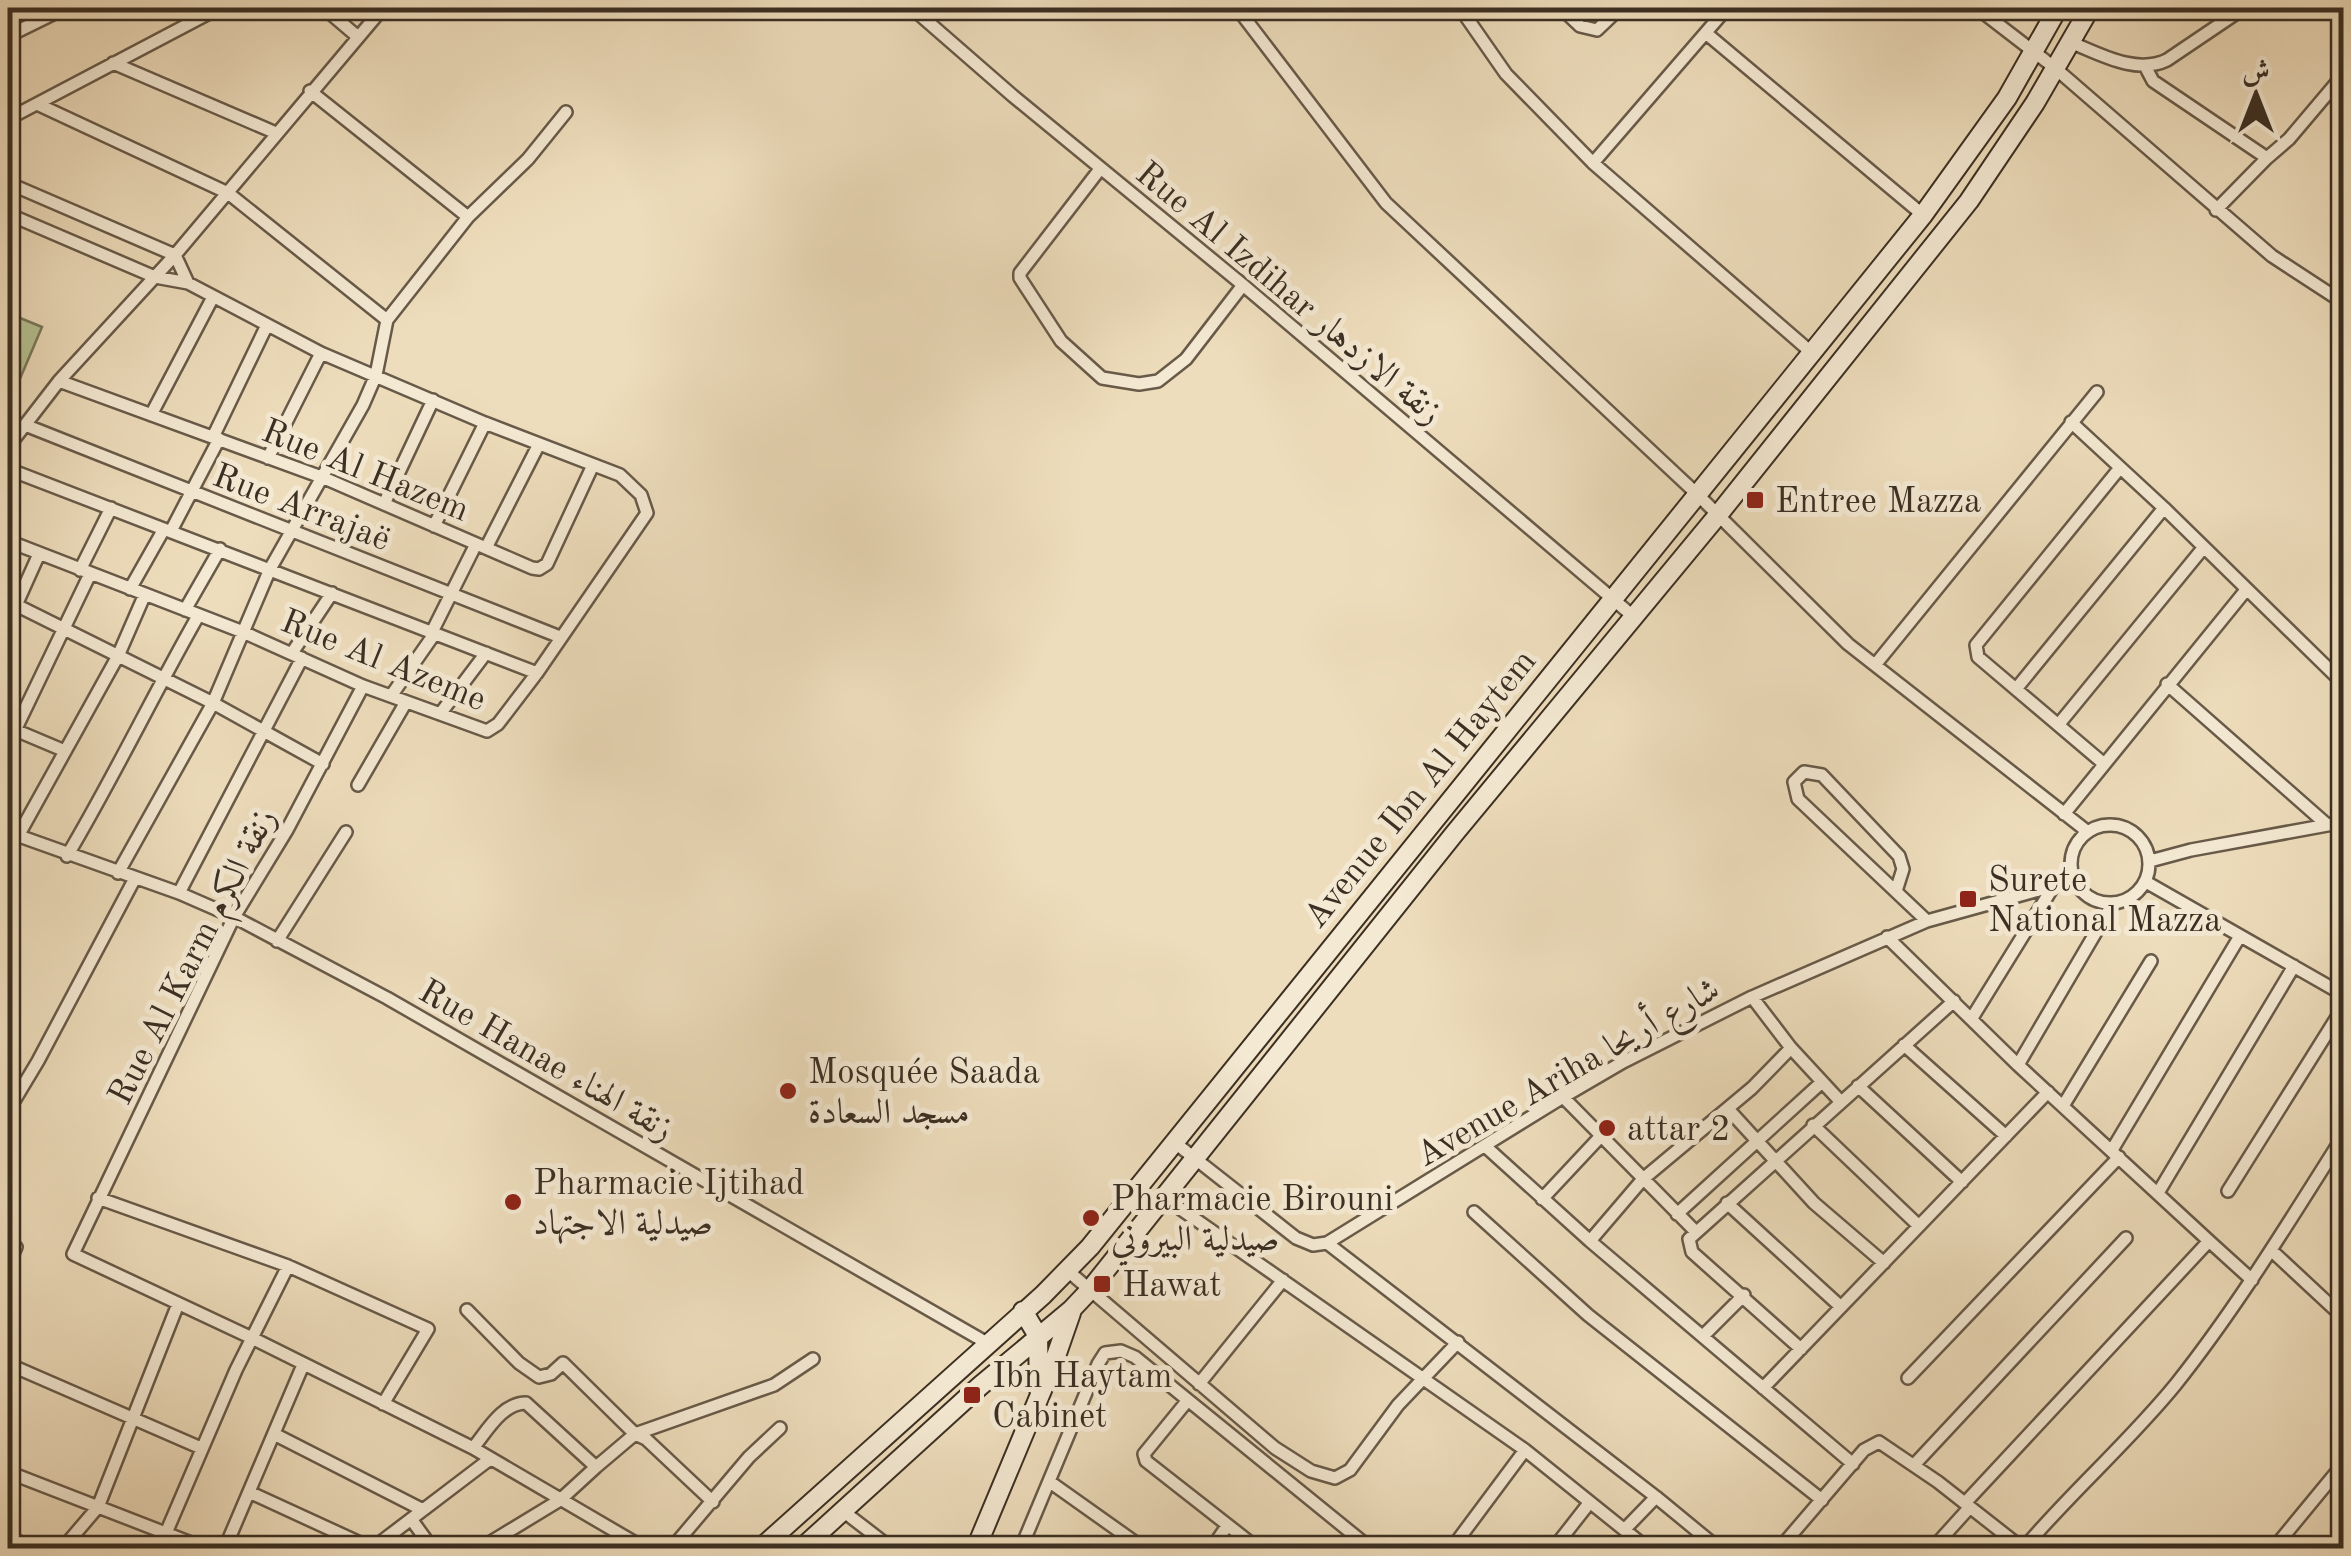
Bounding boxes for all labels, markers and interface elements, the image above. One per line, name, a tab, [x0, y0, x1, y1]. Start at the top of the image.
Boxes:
north arrow	[2206, 45, 2306, 145]
text: ش	[2242, 59, 2270, 87]
street label: Rue Al Izdihar زنقة الازدهار	[1128, 156, 1448, 433]
street label: Rue Al Hazem	[257, 414, 474, 529]
street label: Rue Arrajaë	[208, 458, 395, 558]
place label: Entree Mazza	[1775, 485, 1981, 520]
marker: Entree Mazza	[1744, 489, 1766, 511]
street label: Rue Al Azeme	[276, 604, 491, 718]
street label: Avenue Ibn Al Haytem	[1298, 644, 1544, 935]
street label: Rue Al Karm زنقة الكرم	[102, 803, 293, 1116]
place label: Surete National Mazza	[1988, 864, 2221, 939]
marker: Surete National Mazza	[1957, 888, 1979, 910]
street label: Avenue Ariha شارع أريحا	[1406, 964, 1730, 1182]
street label: Rue Hanae زنقة الهناء	[412, 974, 679, 1149]
place label: Mosquée Saada مسجد السعادة	[808, 1056, 1040, 1131]
marker: Mosquée Saada مسجد السعادة	[777, 1080, 799, 1102]
place label: attar 2	[1627, 1113, 1731, 1148]
marker: attar 2	[1596, 1117, 1618, 1139]
place label: Pharmacie Ijtihad صيدلية الاجتهاد	[533, 1167, 804, 1245]
place label: Pharmacie Birouni صيدلية البيروني	[1111, 1183, 1394, 1267]
marker: Pharmacie Ijtihad صيدلية الاجتهاد	[502, 1191, 524, 1213]
marker: Pharmacie Birouni صيدلية البيروني	[1080, 1207, 1102, 1229]
place label: Hawat	[1122, 1269, 1222, 1304]
marker: Hawat	[1091, 1273, 1113, 1295]
place label: Ibn Haytam Cabinet	[992, 1360, 1173, 1435]
marker: Ibn Haytam Cabinet	[961, 1384, 983, 1406]

